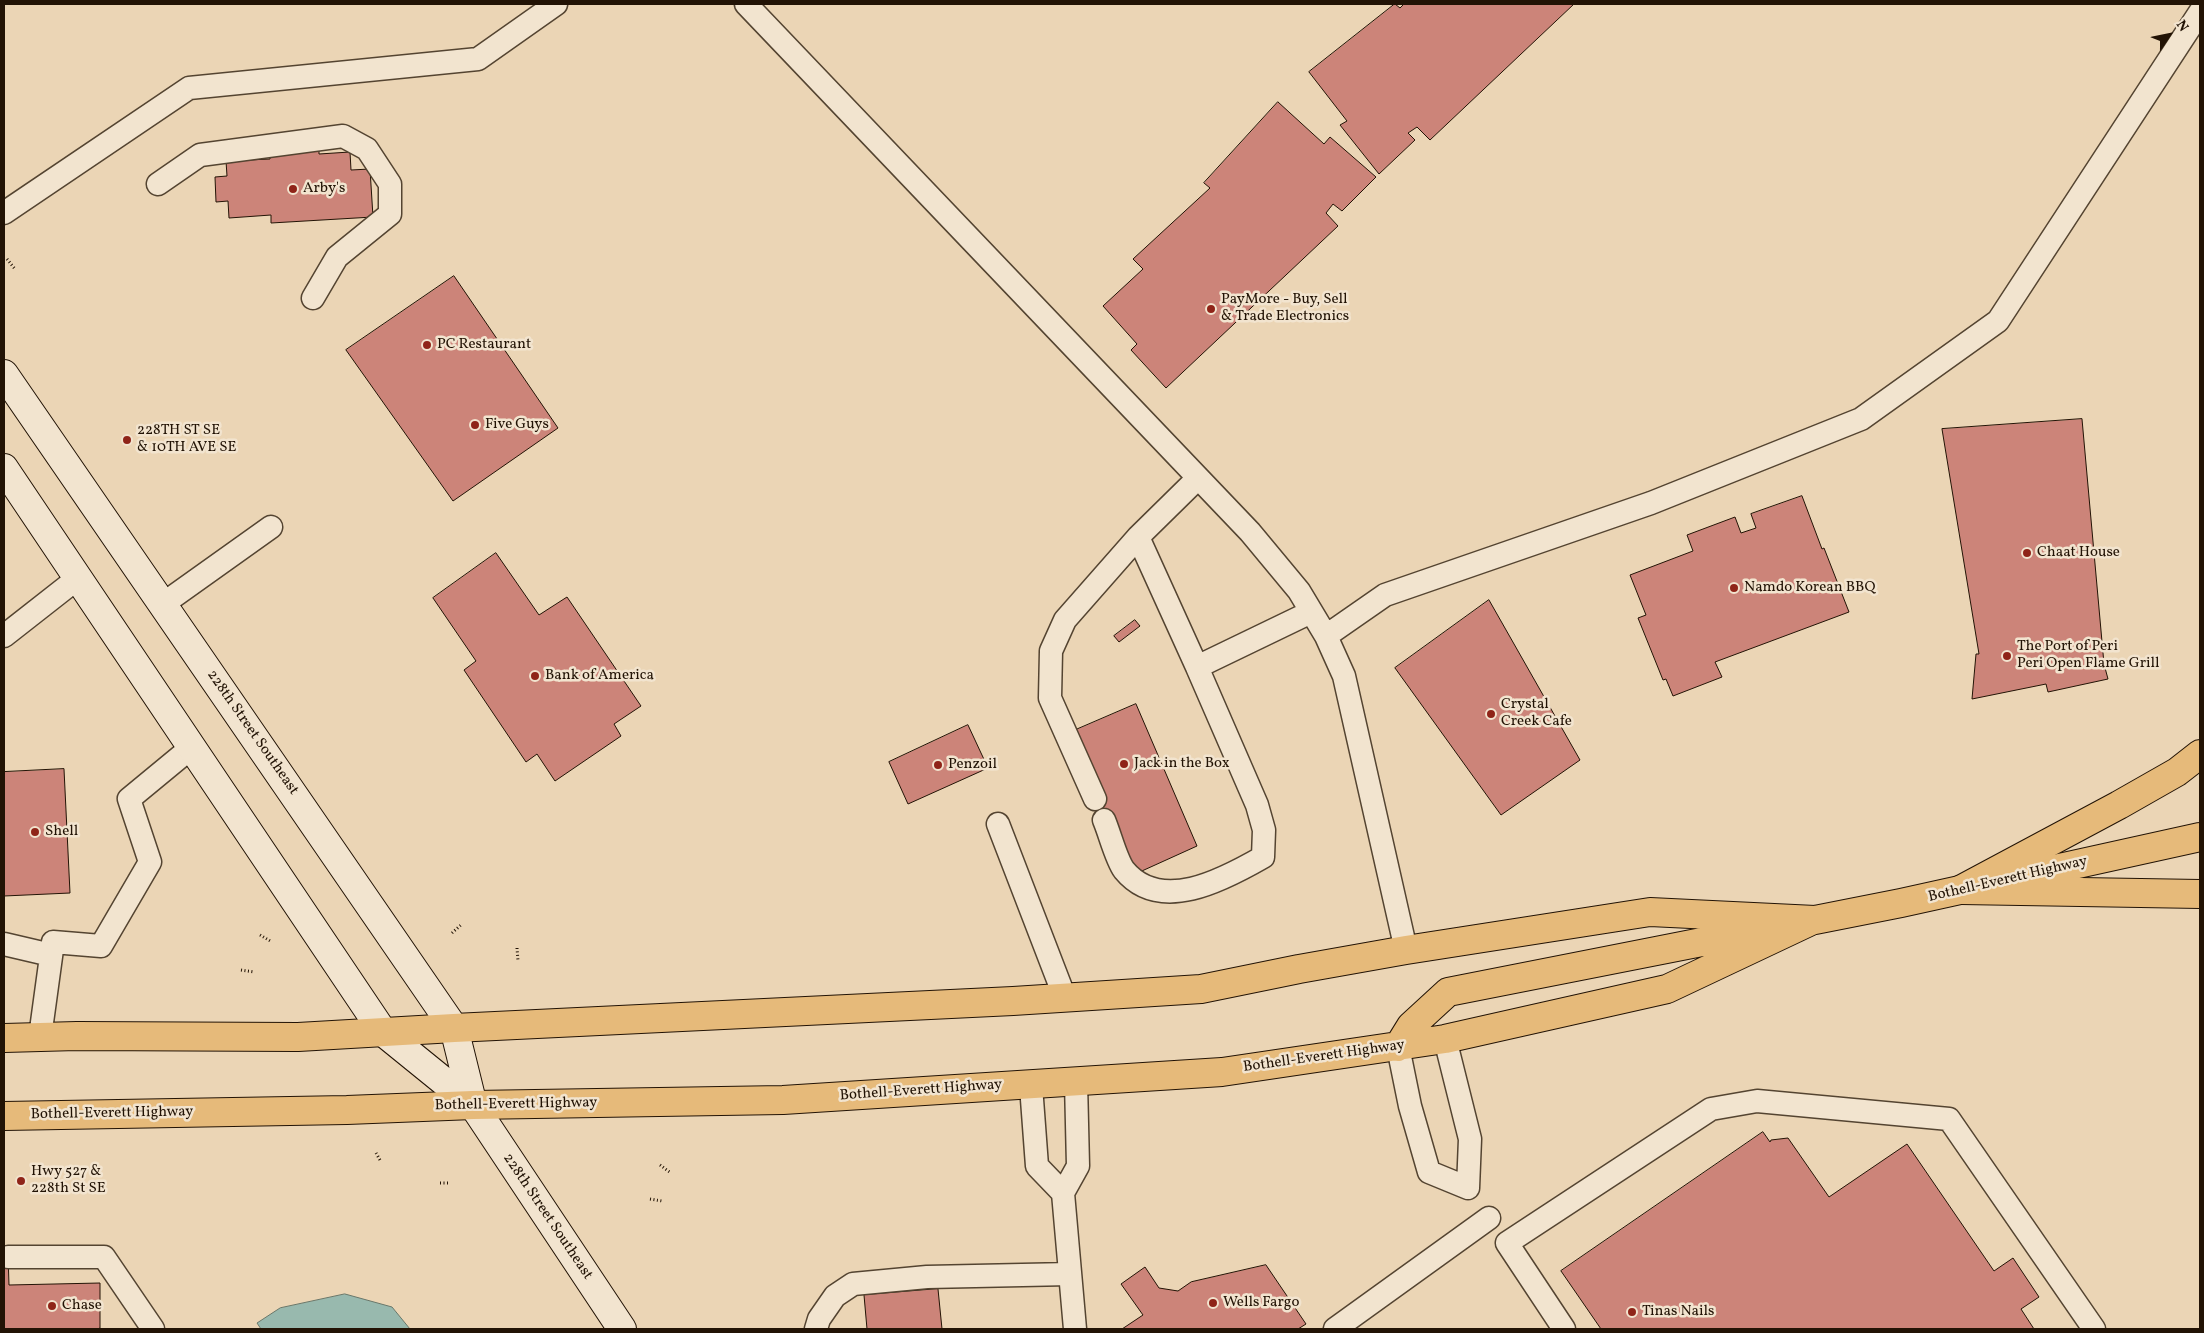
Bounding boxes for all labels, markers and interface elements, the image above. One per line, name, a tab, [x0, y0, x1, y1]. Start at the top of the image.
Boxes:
north arrow	[2144, 10, 2194, 60]
text: N	[2171, 17, 2193, 36]
place label: Arby's	[303, 180, 345, 198]
marker: Arby's	[287, 183, 299, 195]
place label: PayMore - Buy, Sell & Trade Electronics	[1221, 291, 1349, 326]
marker: PayMore - Buy, Sell & Trade Electronics	[1205, 303, 1217, 315]
place label: PC Restaurant	[437, 336, 531, 354]
marker: PC Restaurant	[421, 339, 433, 351]
place label: Five Guys	[485, 416, 549, 434]
marker: Five Guys	[469, 419, 481, 431]
place label: 228TH ST SE & 10TH AVE SE	[137, 422, 237, 457]
marker: 228TH ST SE & 10TH AVE SE	[121, 434, 133, 446]
place label: Chaat House	[2037, 544, 2120, 562]
marker: Chaat House	[2021, 547, 2033, 559]
place label: Namdo Korean BBQ	[1744, 579, 1875, 597]
marker: Namdo Korean BBQ	[1728, 582, 1740, 594]
place label: The Port of Peri Peri Open Flame Grill	[2017, 638, 2159, 673]
marker: The Port of Peri Peri Open Flame Grill	[2001, 650, 2013, 662]
street label: 228th Street Southeast	[202, 667, 302, 799]
place label: Bank of America	[545, 667, 654, 685]
marker: Bank of America	[529, 670, 541, 682]
place label: Crystal Creek Cafe	[1501, 696, 1572, 731]
marker: Crystal Creek Cafe	[1485, 708, 1497, 720]
place label: Jack in the Box	[1134, 755, 1230, 773]
place label: Penzoil	[948, 756, 997, 774]
marker: Jack in the Box	[1118, 758, 1130, 770]
marker: Penzoil	[932, 759, 944, 771]
place label: Shell	[45, 823, 78, 841]
marker: Shell	[29, 826, 41, 838]
street label: Bothell-Everett Highway	[1927, 853, 2089, 907]
street label: Bothell-Everett Highway	[1242, 1037, 1406, 1077]
street label: Bothell-Everett Highway	[839, 1076, 1003, 1106]
street label: Bothell-Everett Highway	[435, 1095, 597, 1115]
street label: Bothell-Everett Highway	[31, 1104, 193, 1124]
street label: 228th Street Southeast	[498, 1150, 596, 1284]
place label: Hwy 527 & 228th St SE	[31, 1163, 106, 1198]
marker: Hwy 527 & 228th St SE	[15, 1175, 27, 1187]
place label: Wells Fargo	[1223, 1294, 1299, 1312]
place label: Chase	[62, 1297, 102, 1315]
marker: Wells Fargo	[1207, 1297, 1219, 1309]
marker: Chase	[46, 1300, 58, 1312]
place label: Tinas Nails	[1642, 1303, 1714, 1321]
marker: Tinas Nails	[1626, 1306, 1638, 1318]

